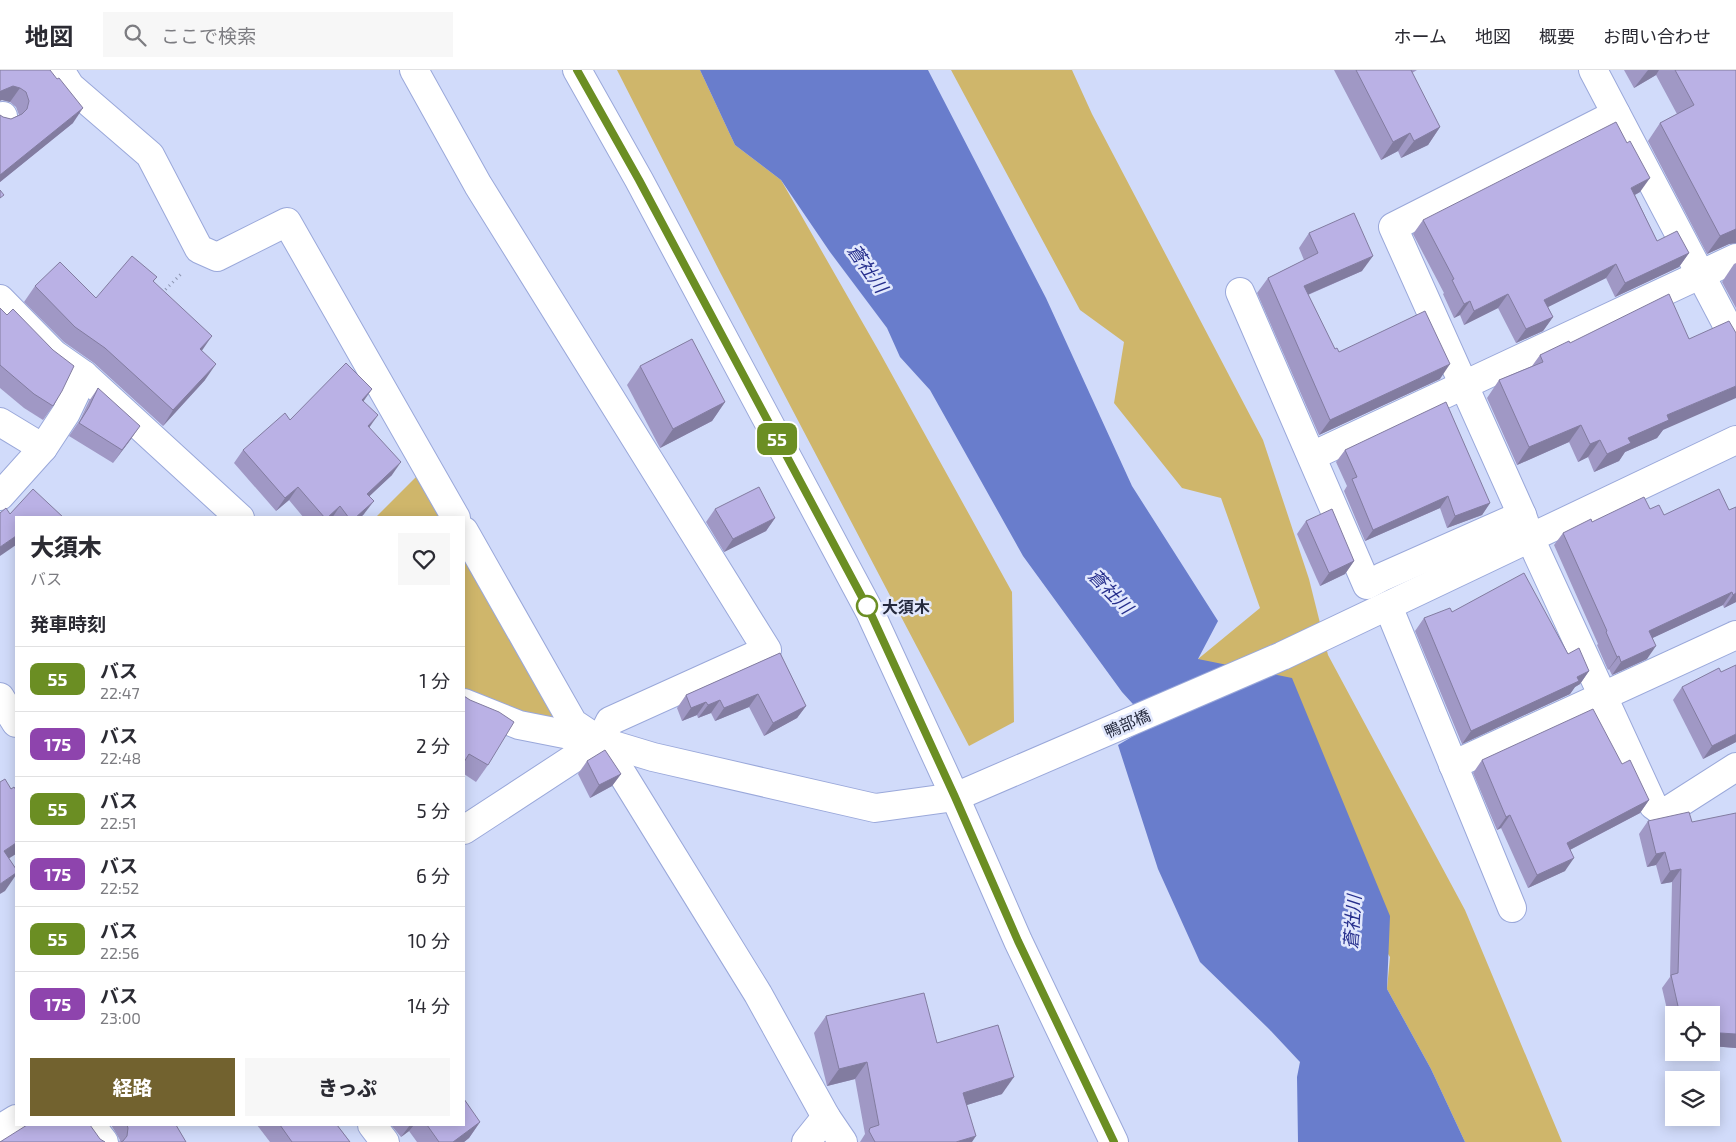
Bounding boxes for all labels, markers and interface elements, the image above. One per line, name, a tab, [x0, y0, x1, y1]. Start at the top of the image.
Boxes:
search box	[103, 12, 453, 57]
text: 地図	[25, 21, 73, 50]
icon: search	[121, 21, 149, 49]
text: ここで検索	[161, 24, 256, 47]
text: ホーム	[1394, 25, 1447, 47]
text: 地図	[1475, 25, 1511, 47]
text: 概要	[1539, 25, 1575, 47]
text: お問い合わせ	[1603, 25, 1711, 47]
water label: 蒼社川	[844, 240, 894, 298]
line badge: 55	[754, 423, 800, 455]
text: 55	[767, 428, 787, 450]
text: 大須木	[30, 532, 102, 561]
button: heart	[398, 533, 450, 585]
water label: 蒼社川	[1084, 564, 1139, 620]
text: バス	[30, 569, 62, 588]
marker: 大須木	[856, 595, 878, 617]
place label: 大須木	[882, 597, 930, 616]
text: 発車時刻	[30, 612, 106, 635]
text: バス	[100, 659, 138, 682]
text: 55	[48, 668, 67, 690]
text: 1 分	[419, 669, 450, 692]
text: 22:47	[100, 683, 140, 702]
street label: 鴨部橋	[1101, 705, 1153, 741]
text: バス	[100, 724, 138, 747]
text: 175	[44, 733, 71, 755]
text: 2 分	[416, 734, 450, 757]
text: 22:48	[100, 748, 141, 767]
text: バス	[100, 789, 138, 812]
text: 55	[48, 798, 67, 820]
text: 5 分	[417, 799, 450, 822]
text: 22:51	[100, 813, 137, 832]
text: バス	[100, 854, 138, 877]
text: 175	[44, 863, 71, 885]
text: 6 分	[416, 864, 450, 887]
text: 22:52	[100, 878, 139, 897]
water label: 蒼社川	[1339, 892, 1365, 950]
text: バス	[100, 919, 138, 942]
text: 55	[48, 928, 67, 950]
text: 10 分	[408, 929, 450, 952]
text: 22:56	[100, 943, 140, 962]
text: バス	[100, 984, 138, 1007]
text: 175	[44, 993, 71, 1015]
text: 14 分	[408, 994, 450, 1017]
map controls	[1665, 1006, 1720, 1126]
button: locate	[1665, 1006, 1720, 1061]
text: 23:00	[100, 1008, 141, 1027]
button: 経路	[30, 1058, 235, 1116]
button: きっぷ	[245, 1058, 450, 1116]
button: layers	[1665, 1071, 1720, 1126]

